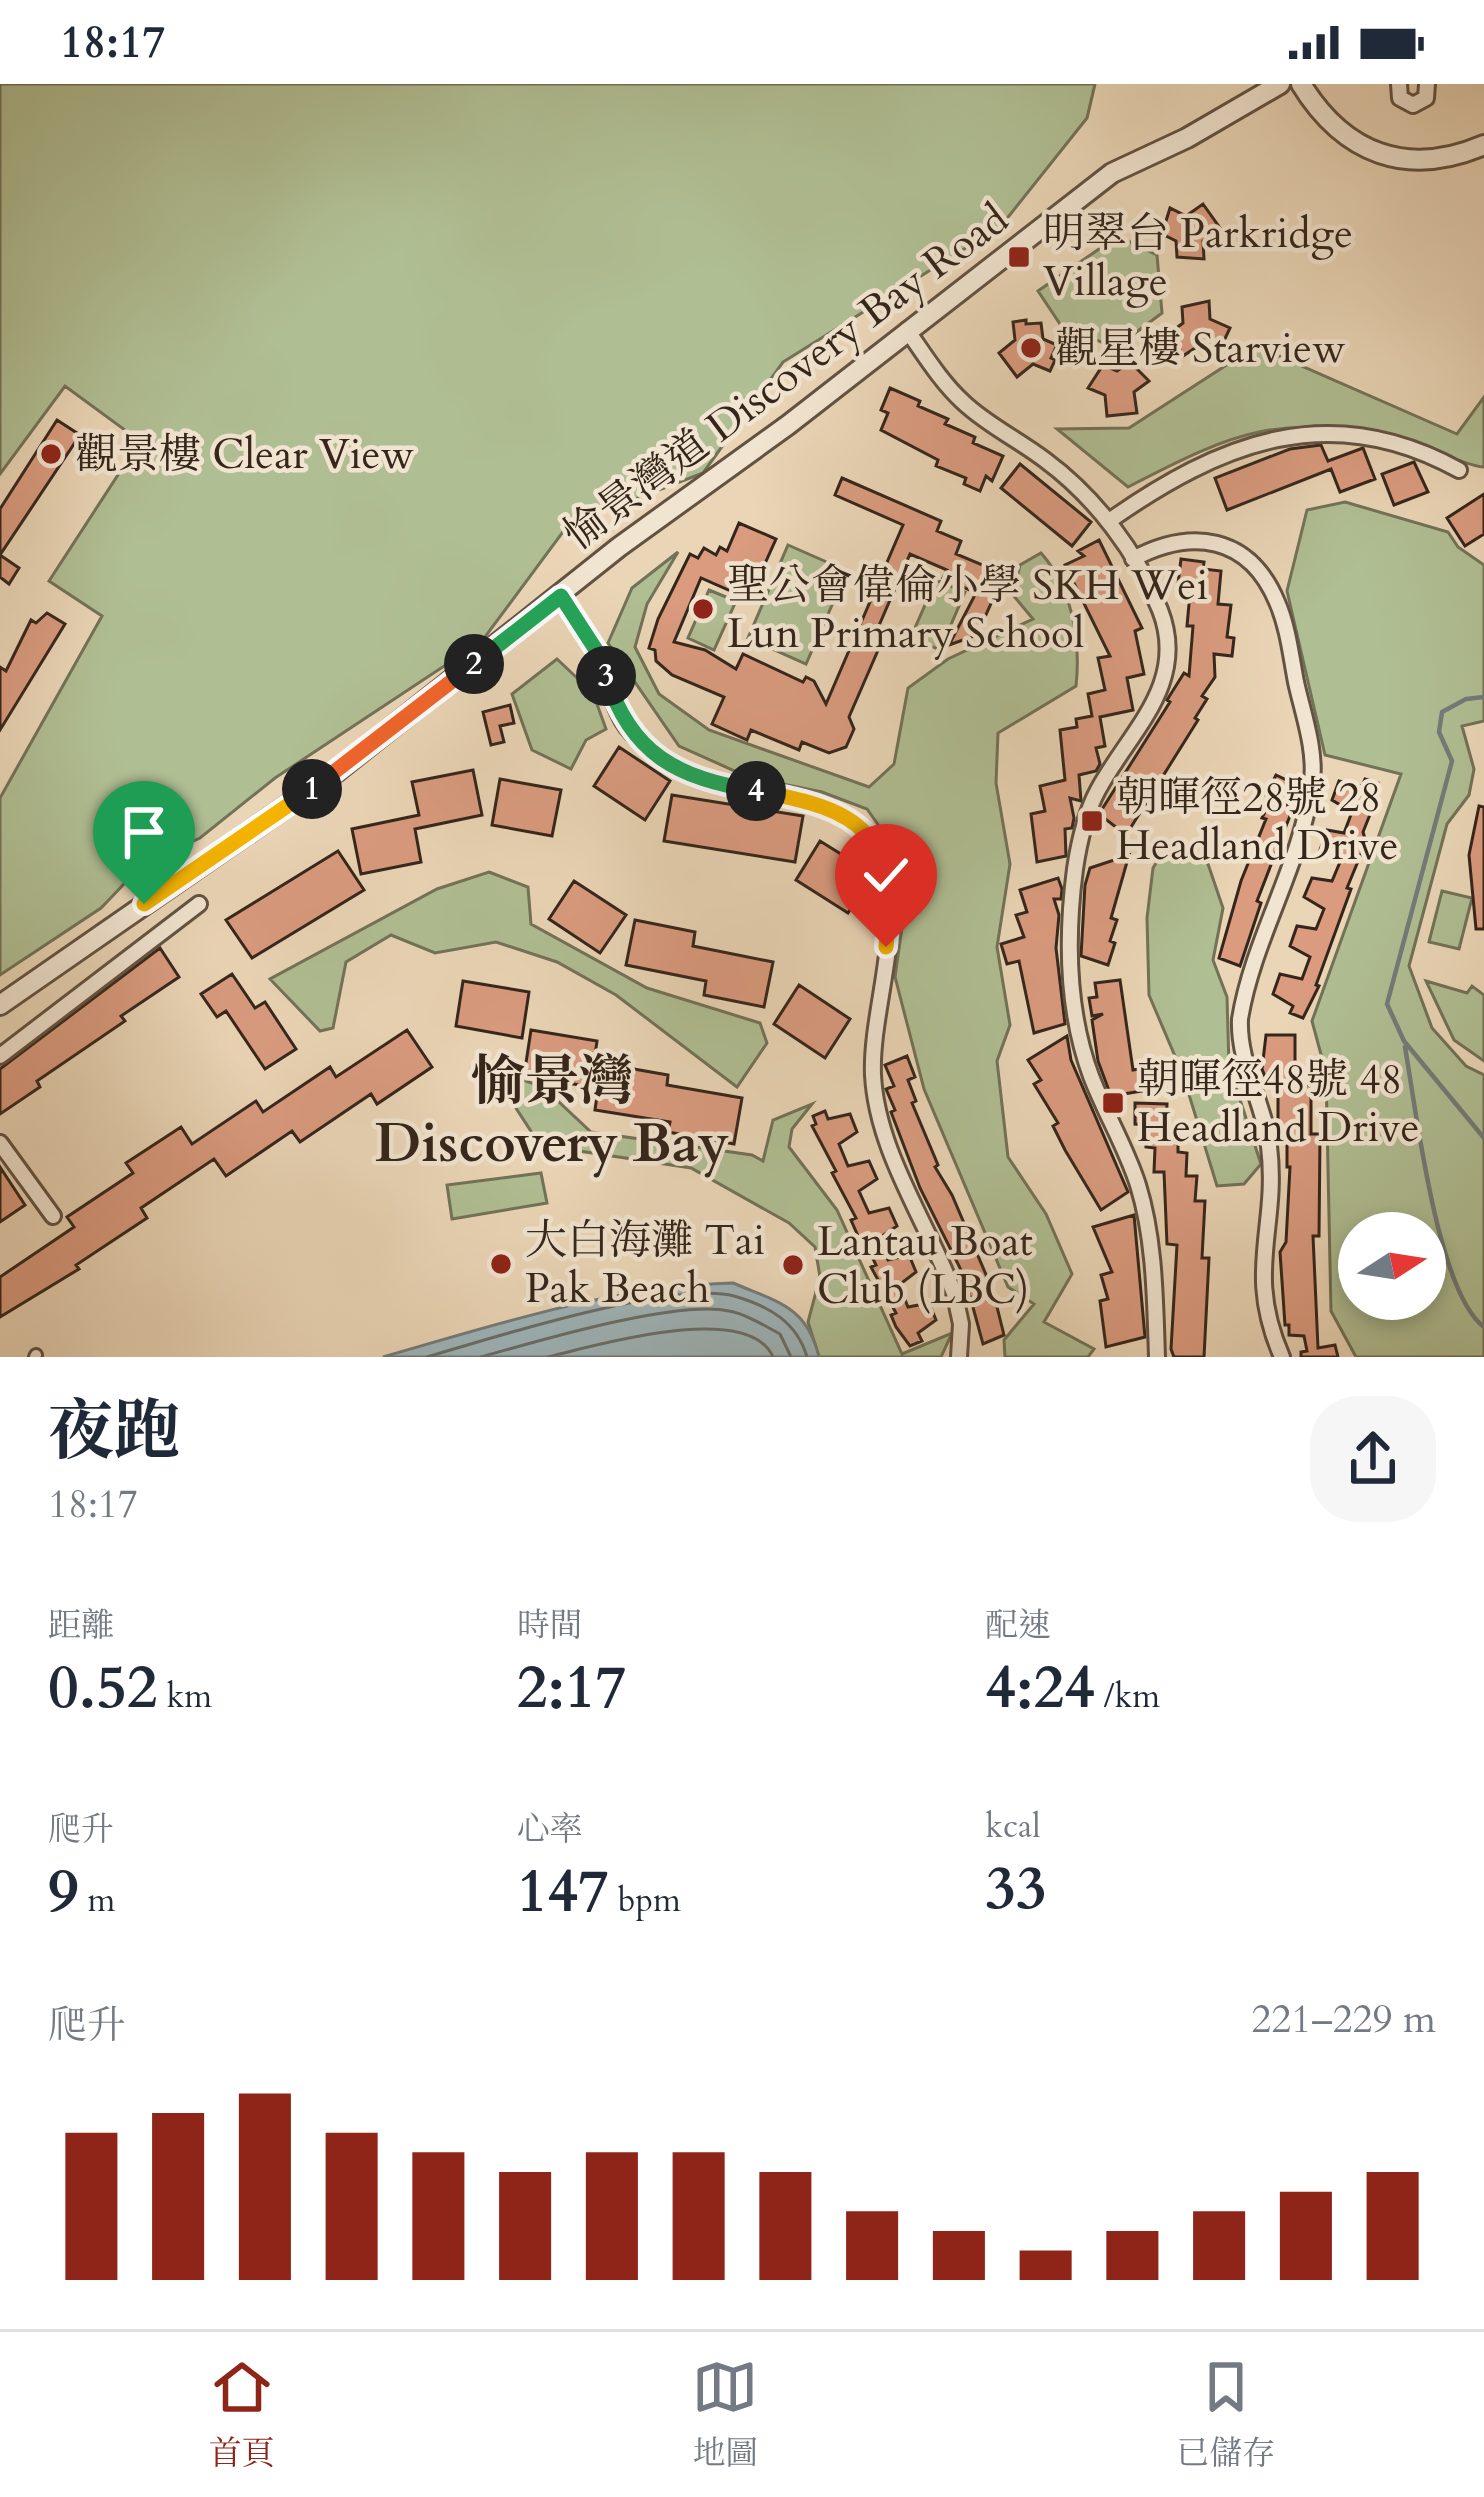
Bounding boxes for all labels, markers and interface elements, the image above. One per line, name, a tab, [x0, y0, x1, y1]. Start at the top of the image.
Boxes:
text: 18:17	[60, 12, 165, 73]
street label: 愉景灣道 Discovery Bay Road	[552, 191, 1020, 563]
place label: 明翠台 Parkridge Village	[1043, 205, 1353, 310]
marker: 明翠台 Parkridge Village	[1006, 244, 1032, 270]
place label: 觀星樓 Starview	[1055, 320, 1346, 377]
marker: 觀星樓 Starview	[1018, 335, 1044, 361]
place label: 觀景樓 Clear View	[75, 426, 415, 483]
marker: 觀景樓 Clear View	[38, 441, 64, 467]
place label: 聖公會偉倫小學 SKH Wei Lun Primary School	[727, 557, 1208, 662]
marker: 聖公會偉倫小學 SKH Wei Lun Primary School	[690, 596, 716, 622]
pin: 2	[444, 634, 504, 694]
text: 2	[466, 641, 482, 686]
pin: 3	[576, 646, 636, 706]
text: 3	[598, 653, 614, 698]
pin: 1	[282, 759, 342, 819]
pin: 4	[726, 761, 786, 821]
text: 1	[304, 766, 320, 811]
text: 4	[748, 768, 764, 813]
place label: 朝暉徑28號 28 Headland Drive	[1116, 769, 1399, 874]
pin	[93, 781, 195, 904]
icon: arrive	[111, 799, 177, 865]
marker: 朝暉徑28號 28 Headland Drive	[1079, 808, 1105, 834]
pin	[835, 824, 937, 947]
icon: check	[853, 842, 919, 908]
district label: 愉景灣 Discovery Bay	[375, 1046, 730, 1181]
place label: 朝暉徑48號 48 Headland Drive	[1137, 1051, 1420, 1156]
marker: 朝暉徑48號 48 Headland Drive	[1100, 1090, 1126, 1116]
place label: 大白海灘 Tai Pak Beach	[525, 1212, 765, 1317]
north arrow	[1338, 1212, 1446, 1320]
map controls	[1338, 1212, 1446, 1320]
place label: Lantau Boat Club (LBC)	[817, 1213, 1033, 1318]
marker: 大白海灘 Tai Pak Beach	[488, 1251, 514, 1277]
marker: Lantau Boat Club (LBC)	[780, 1252, 806, 1278]
text: 夜跑	[48, 1388, 180, 1477]
button: share	[1310, 1396, 1436, 1522]
text: 18:17	[48, 1478, 138, 1531]
text: 距離	[48, 1603, 114, 1648]
text: 時間	[517, 1603, 583, 1648]
text: 配速	[985, 1603, 1051, 1648]
text: 0.52	[48, 1648, 158, 1729]
text: 2:17	[517, 1648, 626, 1729]
text: 4:24	[985, 1648, 1095, 1729]
text: km	[158, 1674, 212, 1719]
text: /km	[1095, 1674, 1160, 1719]
text: kcal	[985, 1804, 1041, 1849]
text: 爬升	[48, 1807, 114, 1852]
text: 心率	[517, 1807, 583, 1852]
text: 33	[985, 1849, 1047, 1930]
text: 9	[48, 1852, 79, 1933]
text: 147	[517, 1852, 609, 1933]
text: m	[79, 1878, 116, 1923]
text: bpm	[609, 1878, 681, 1923]
text: 221–229 m	[1251, 1993, 1436, 2046]
text: 爬升	[48, 1999, 126, 2052]
tab: 首頁	[209, 2354, 275, 2476]
tab: 地圖	[692, 2354, 758, 2476]
tab: 已儲存	[1176, 2354, 1275, 2476]

